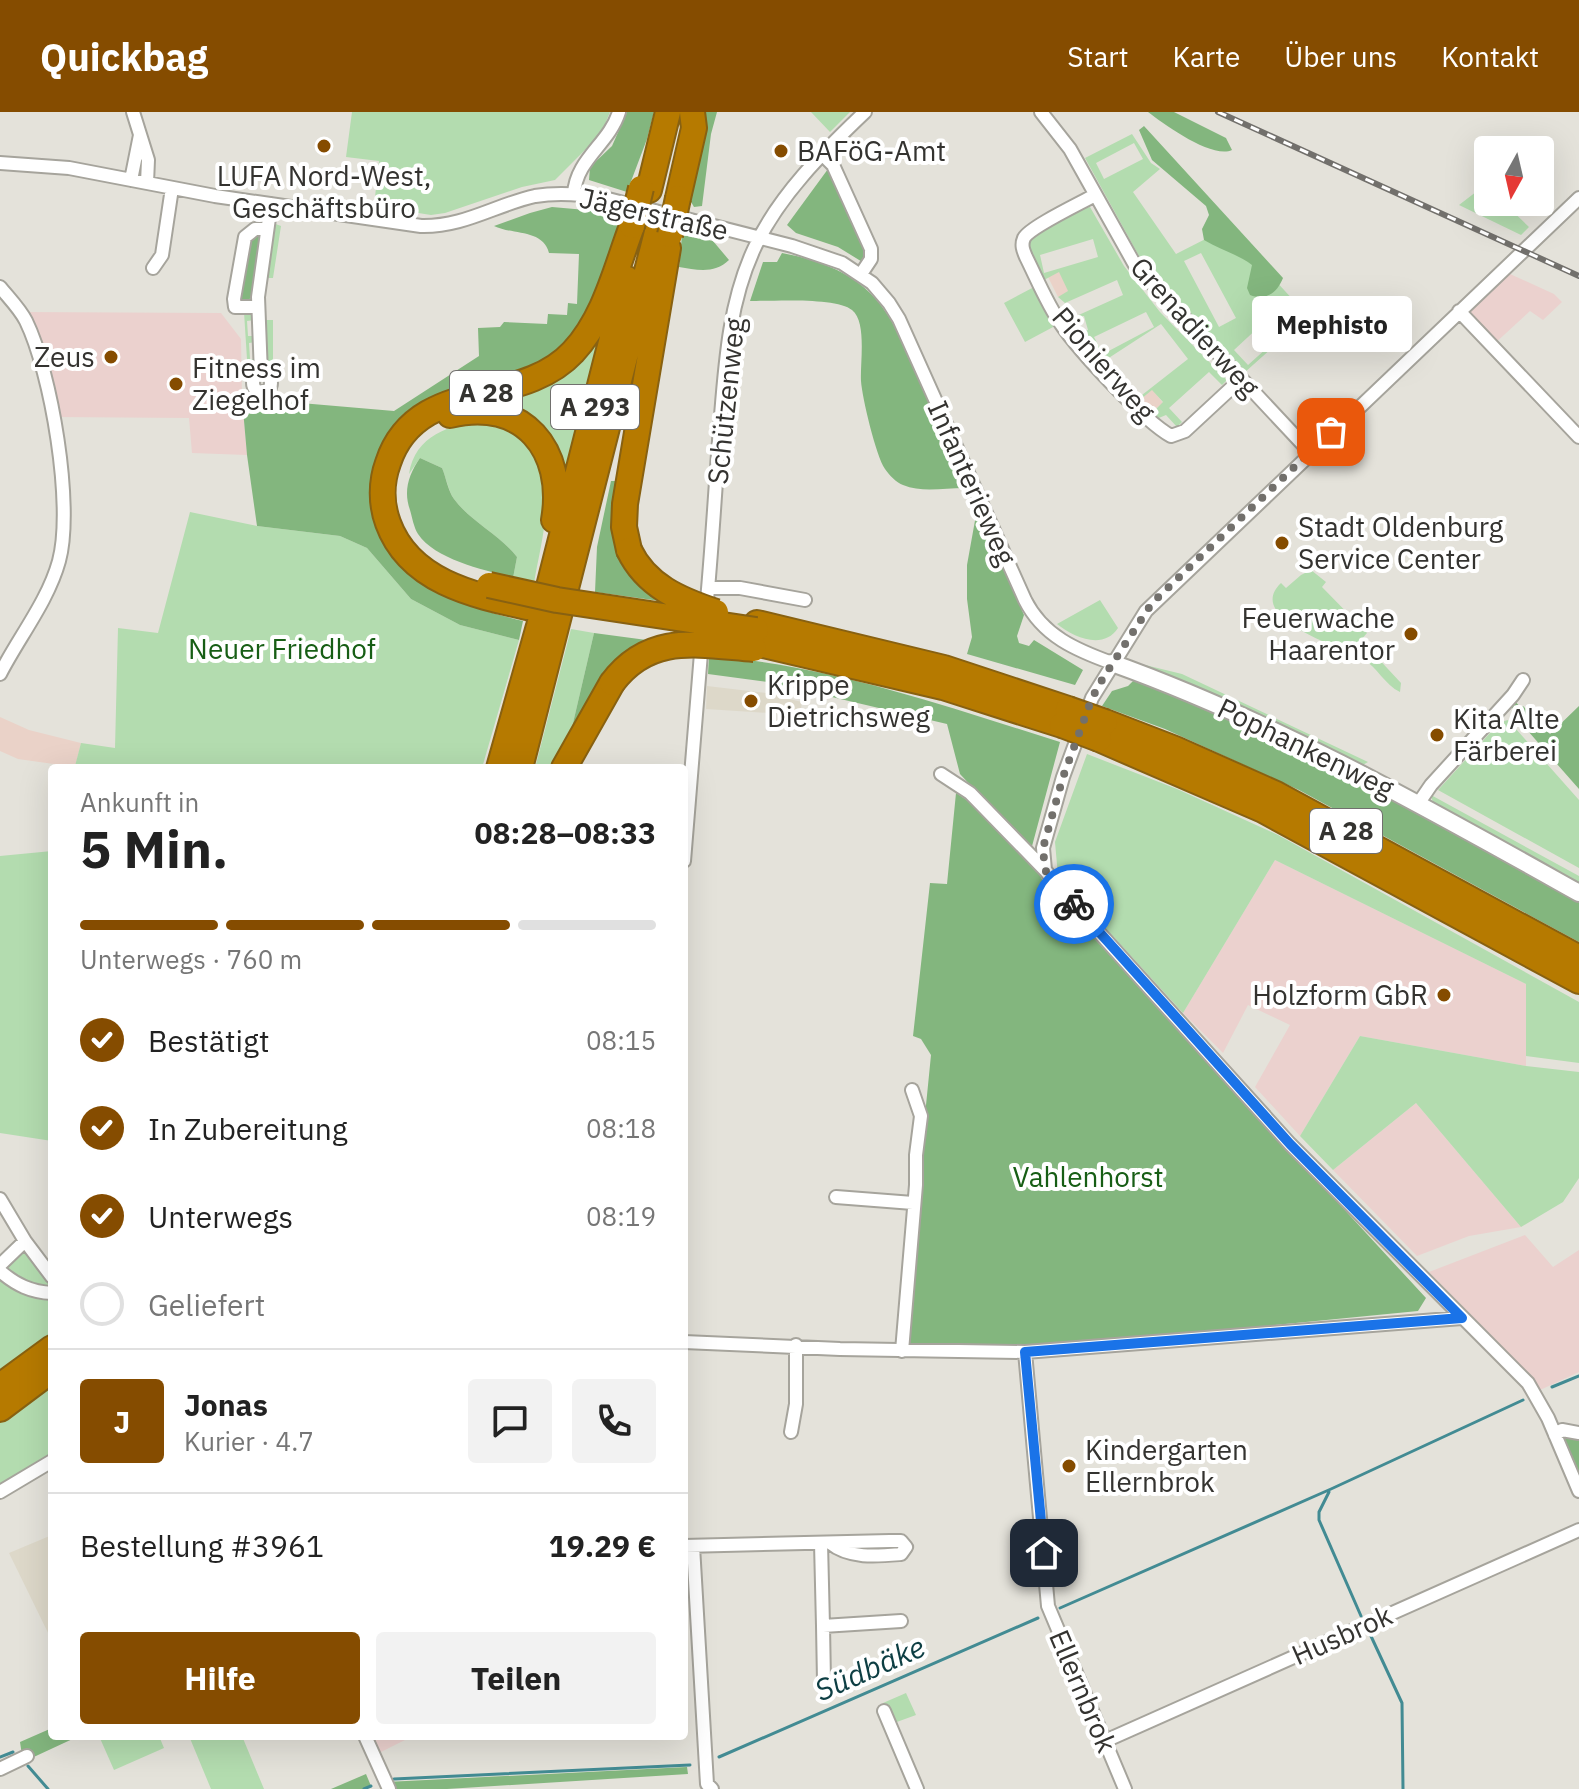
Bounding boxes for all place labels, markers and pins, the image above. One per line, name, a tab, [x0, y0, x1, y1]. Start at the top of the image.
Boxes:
place label: BAFöG-Amt	[797, 132, 946, 169]
marker: LUFA Nord-West, Geschäftsbüro	[315, 137, 333, 155]
marker: BAFöG-Amt	[772, 142, 790, 160]
place label: LUFA Nord-West, Geschäftsbüro	[217, 157, 431, 226]
callout: Mephisto	[1251, 296, 1411, 352]
place label: Zeus	[34, 338, 95, 375]
marker: Zeus	[102, 348, 120, 366]
place label: Fitness im Ziegelhof	[192, 349, 321, 418]
marker: Fitness im Ziegelhof	[167, 375, 185, 393]
pin	[1297, 398, 1365, 466]
place label: Stadt Oldenburg Service Center	[1298, 508, 1503, 577]
marker: Stadt Oldenburg Service Center	[1273, 534, 1291, 552]
place label: Feuerwache Haarentor	[1241, 599, 1395, 668]
marker: Feuerwache Haarentor	[1402, 625, 1420, 643]
place label: Krippe Dietrichsweg	[767, 666, 930, 735]
marker: Krippe Dietrichsweg	[742, 692, 760, 710]
place label: Kita Alte Färberei	[1453, 700, 1560, 769]
marker: Kita Alte Färberei	[1428, 726, 1446, 744]
place label: Holzform GbR	[1252, 976, 1428, 1013]
marker: Holzform GbR	[1435, 986, 1453, 1004]
place label: Kindergarten Ellernbrok	[1085, 1431, 1248, 1500]
marker: Kindergarten Ellernbrok	[1060, 1457, 1078, 1475]
pin	[1010, 1519, 1078, 1587]

